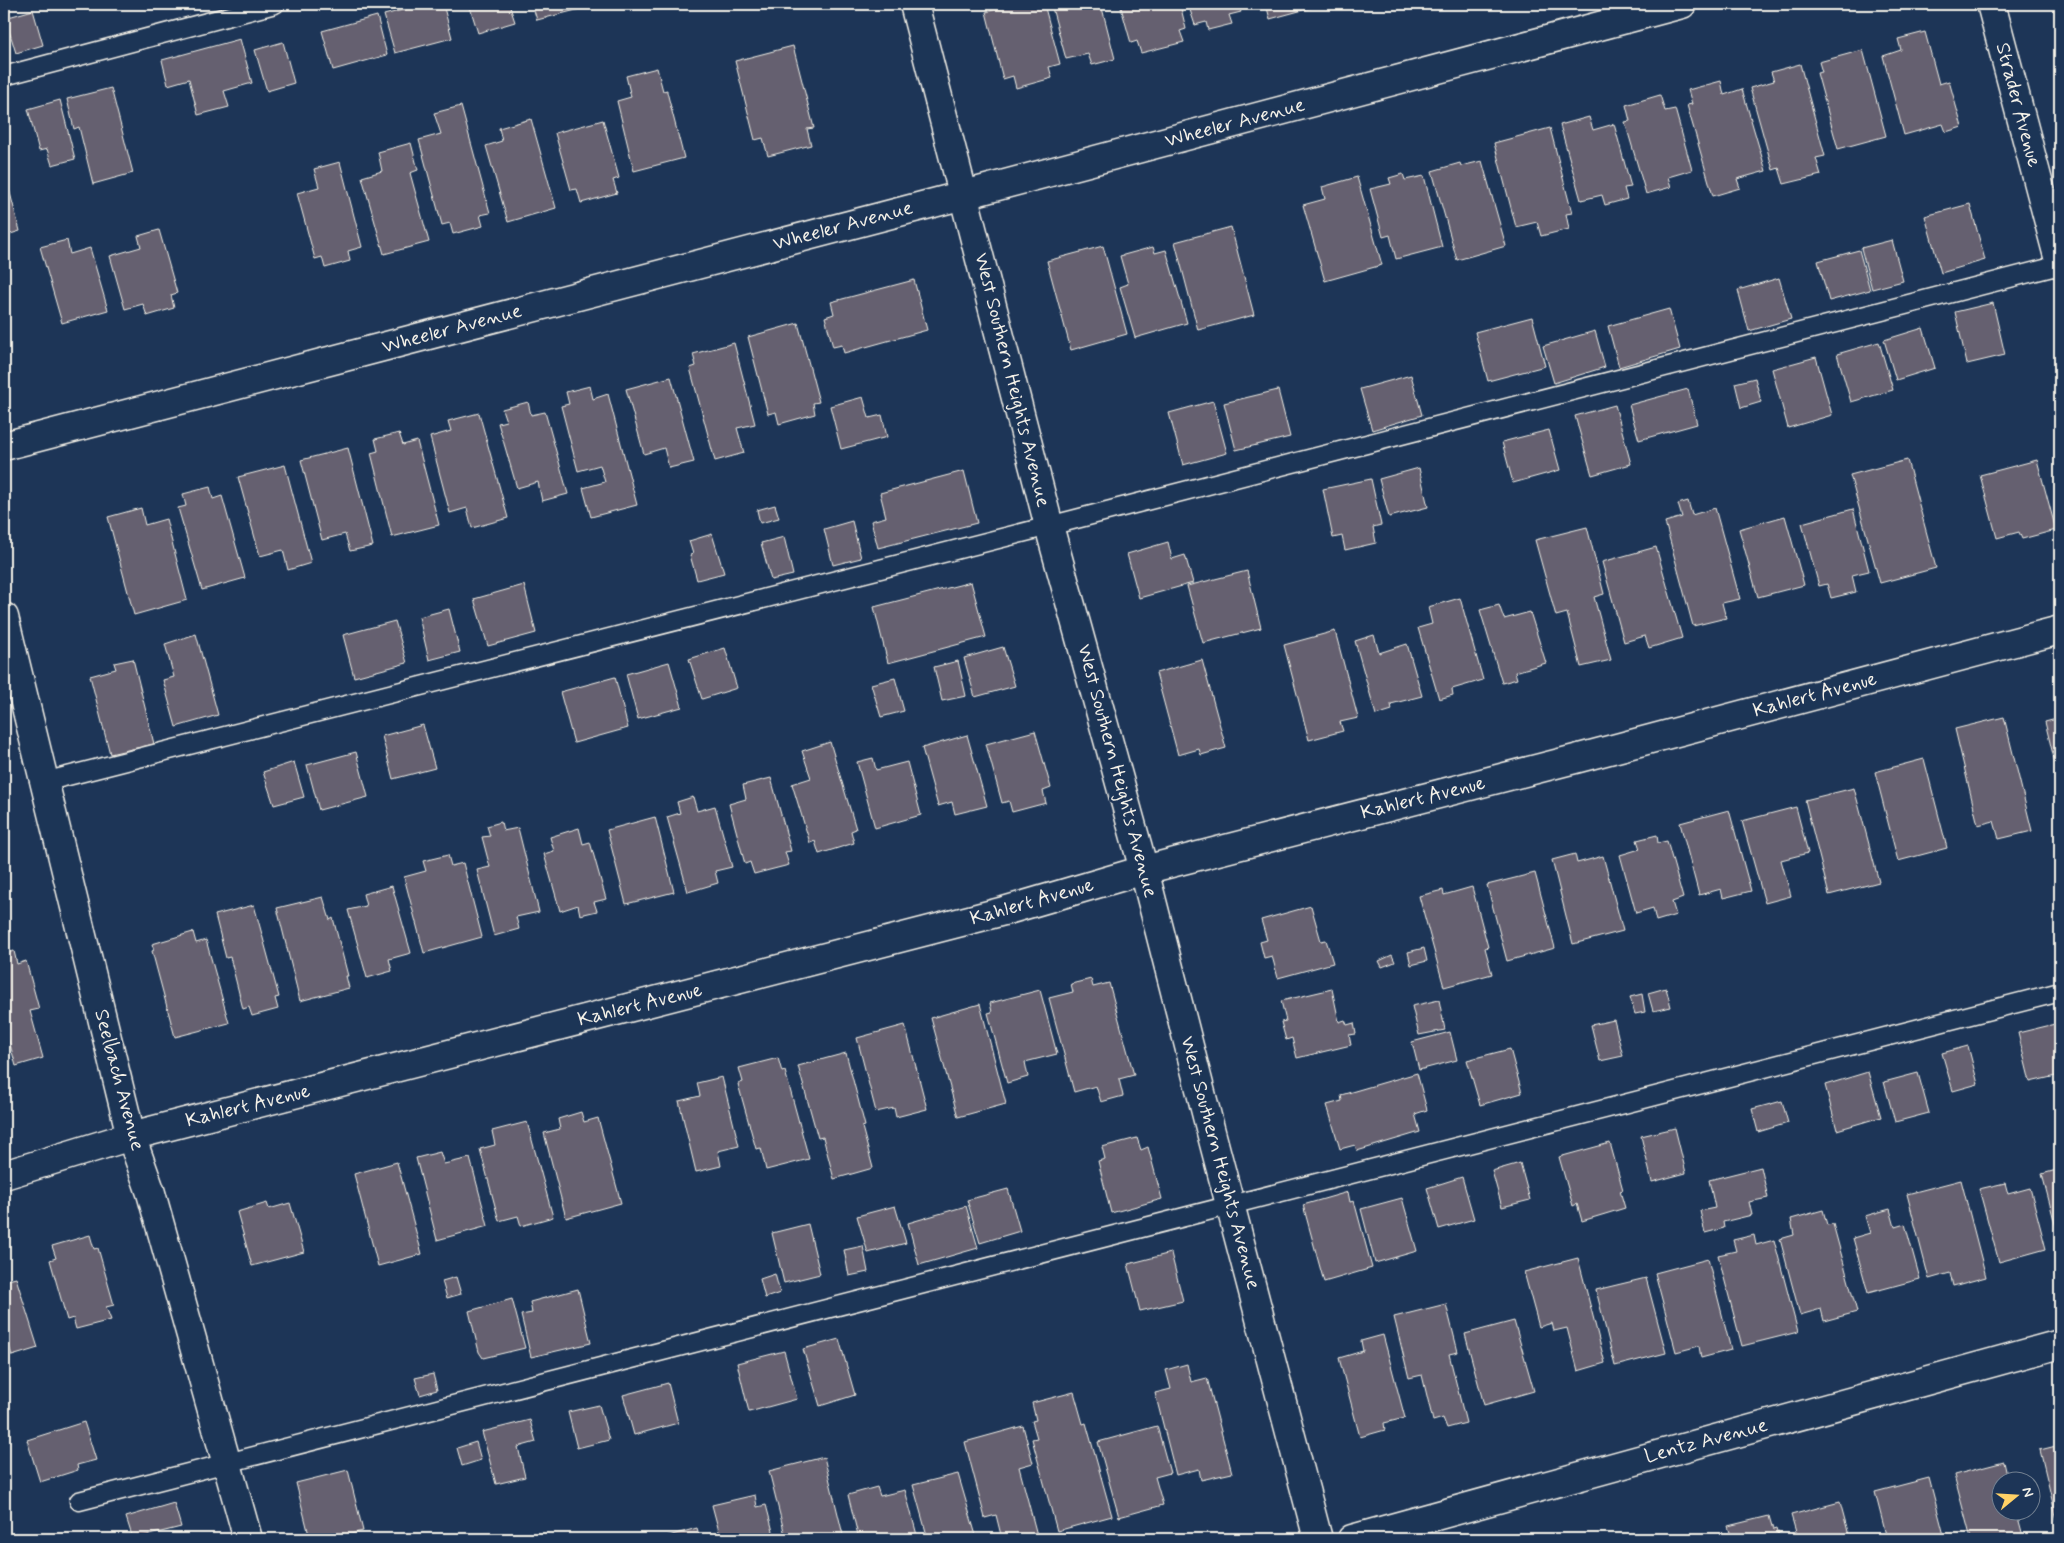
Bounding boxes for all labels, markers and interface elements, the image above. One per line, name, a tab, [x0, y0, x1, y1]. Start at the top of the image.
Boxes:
street label: Strader Avenue	[1988, 40, 2048, 170]
street label: Wheeler Avenue	[1162, 91, 1308, 155]
street label: Wheeler Avenue	[770, 194, 916, 258]
street label: West Southern Heights Avenue	[967, 250, 1057, 510]
street label: Wheeler Avenue	[379, 297, 525, 361]
street label: West Southern Heights Avenue	[1070, 641, 1164, 901]
street label: Kahlert Avenue	[1750, 665, 1880, 725]
street label: Kahlert Avenue	[1358, 769, 1488, 827]
street label: Kahlert Avenue	[967, 871, 1097, 933]
street label: Kahlert Avenue	[575, 976, 705, 1034]
street label: Seelbach Avenue	[87, 1006, 151, 1154]
street label: West Southern Heights Avenue	[1173, 1033, 1267, 1293]
street label: Kahlert Avenue	[183, 1077, 313, 1135]
street label: Lentz Avenue	[1642, 1412, 1771, 1470]
north arrow	[1992, 1470, 2042, 1520]
text: N	[2017, 1485, 2037, 1500]

